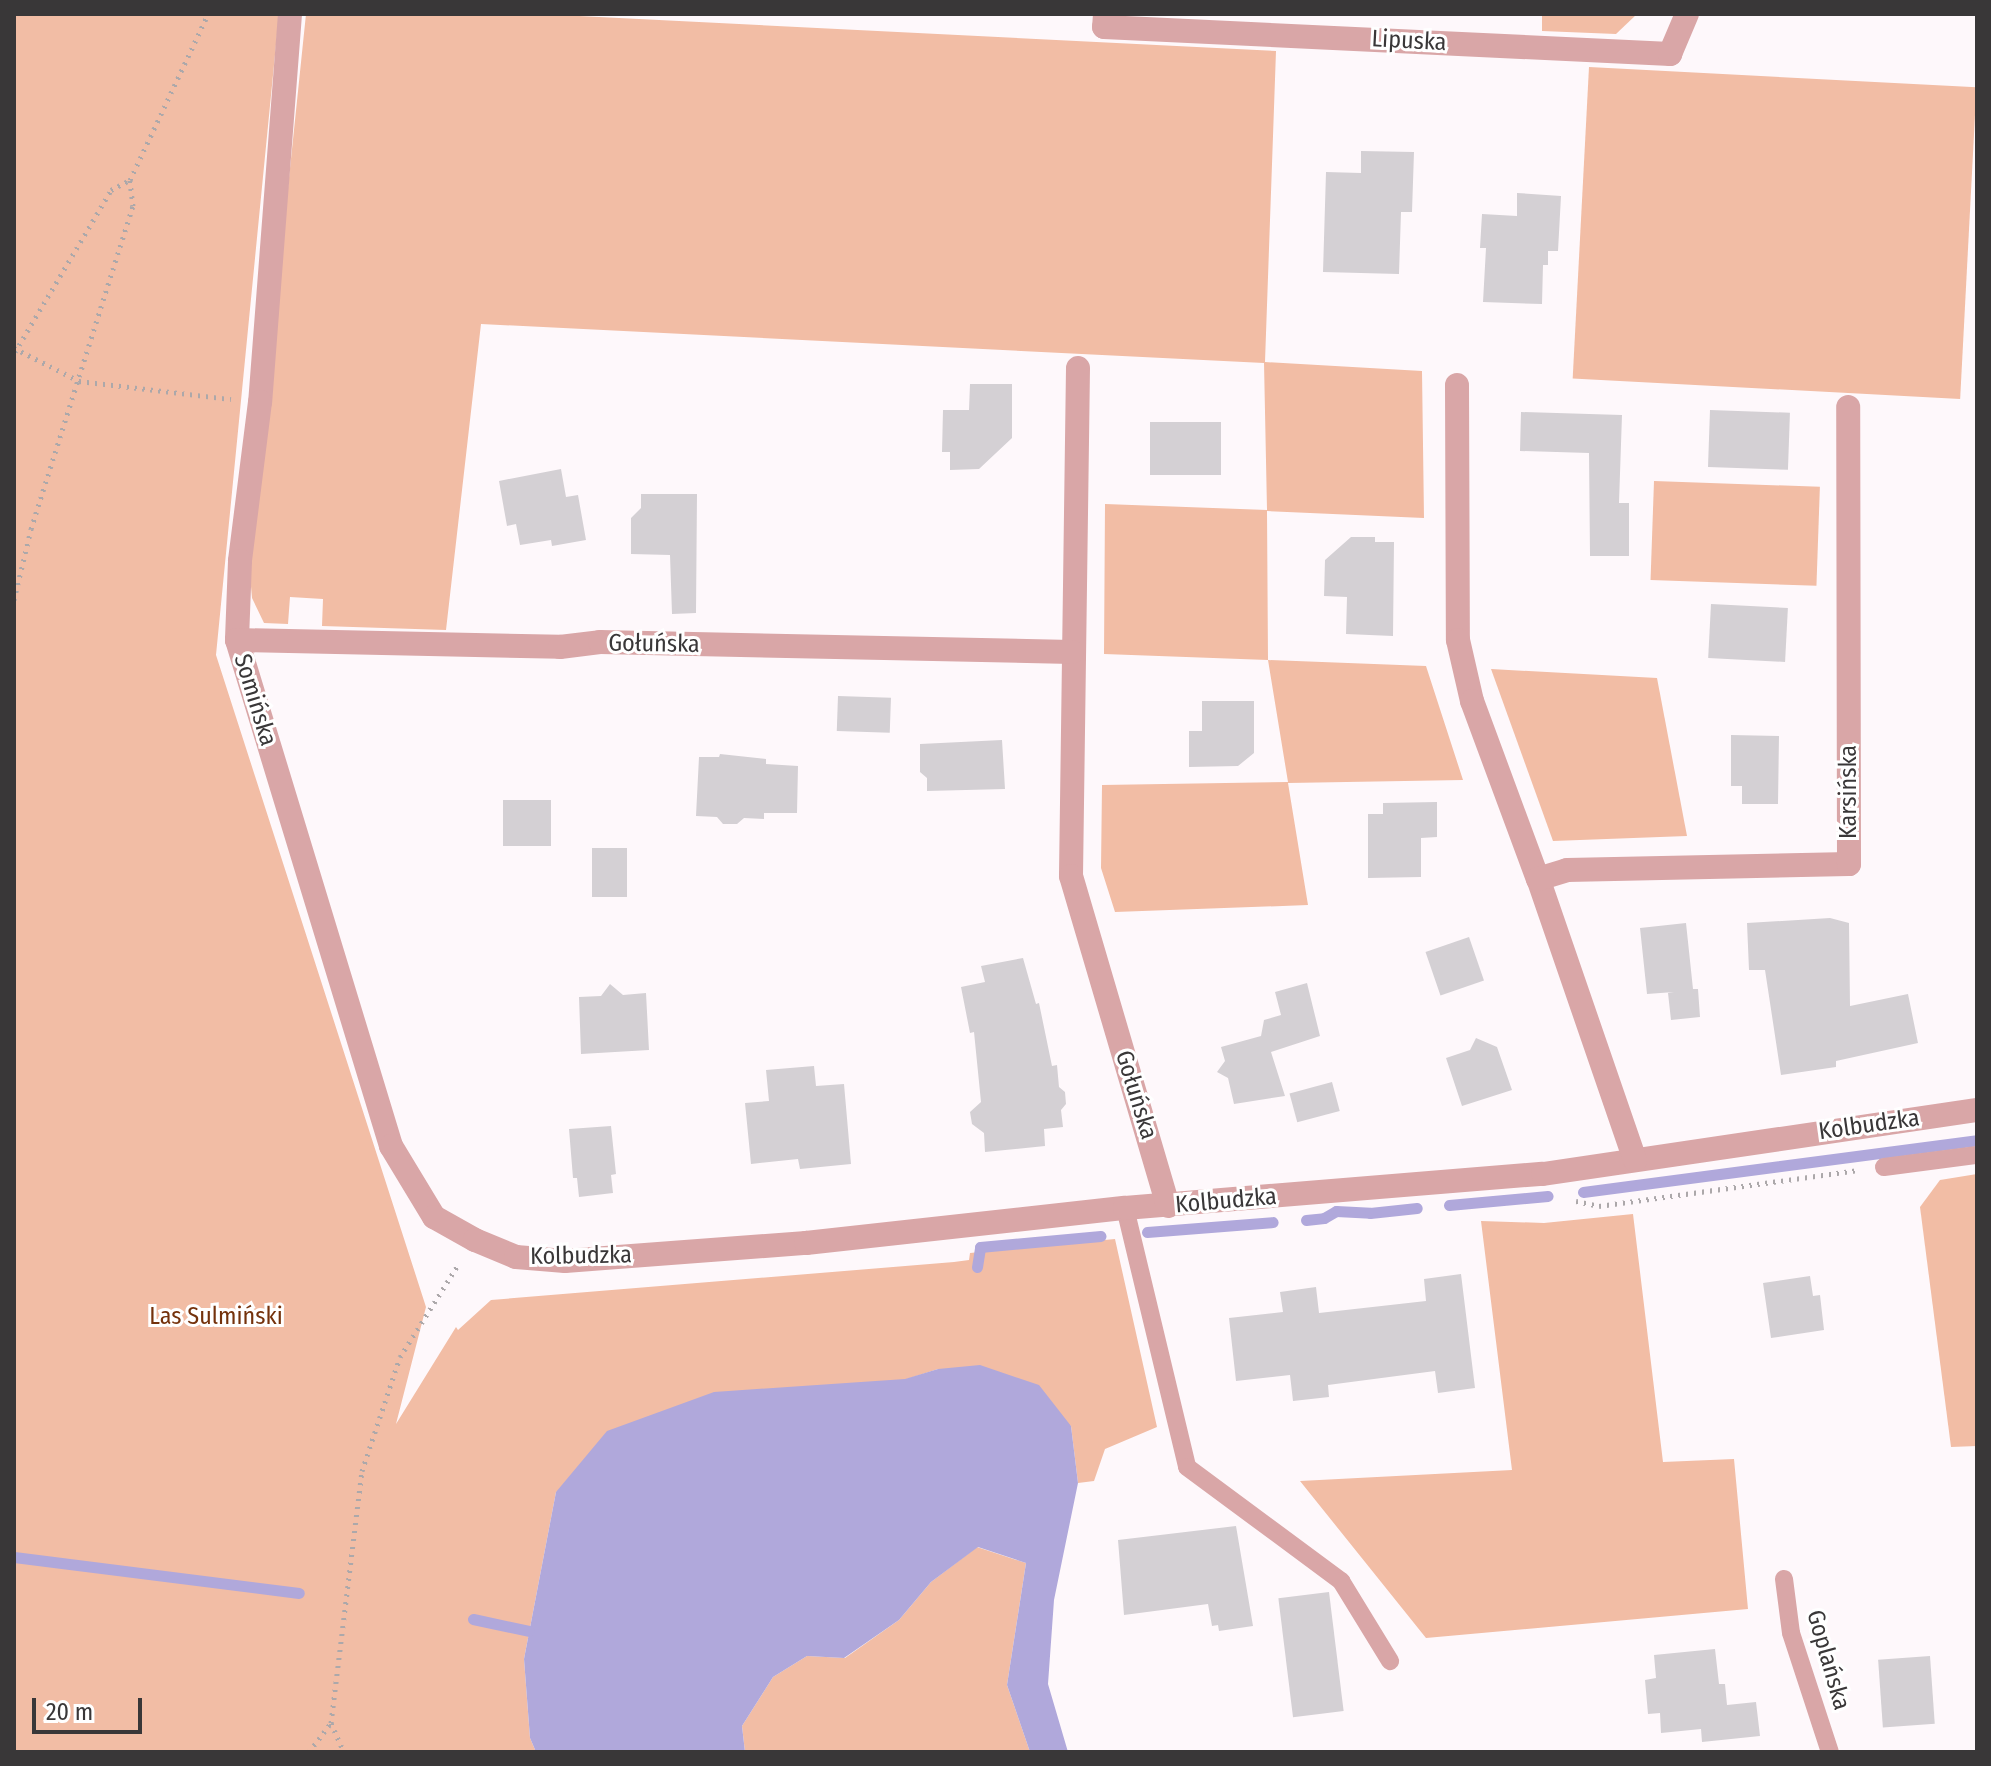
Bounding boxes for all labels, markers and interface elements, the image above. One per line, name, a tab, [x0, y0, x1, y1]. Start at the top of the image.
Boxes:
street label: Lipuska	[1371, 25, 1447, 57]
street label: Gołuńska	[608, 629, 700, 659]
street label: Somińska	[227, 651, 283, 749]
street label: Karsińska	[1835, 745, 1863, 839]
street label: Gołuńska	[1109, 1047, 1163, 1143]
street label: Kolbudzka	[1817, 1104, 1921, 1146]
street label: Kolbudzka	[1174, 1182, 1278, 1220]
street label: Kolbudzka	[530, 1241, 632, 1271]
park label: Las Sulmiński	[149, 1303, 283, 1331]
street label: Goplańska	[1800, 1607, 1856, 1713]
scale bar	[36, 1682, 146, 1732]
text: 20 m	[46, 1698, 93, 1726]

